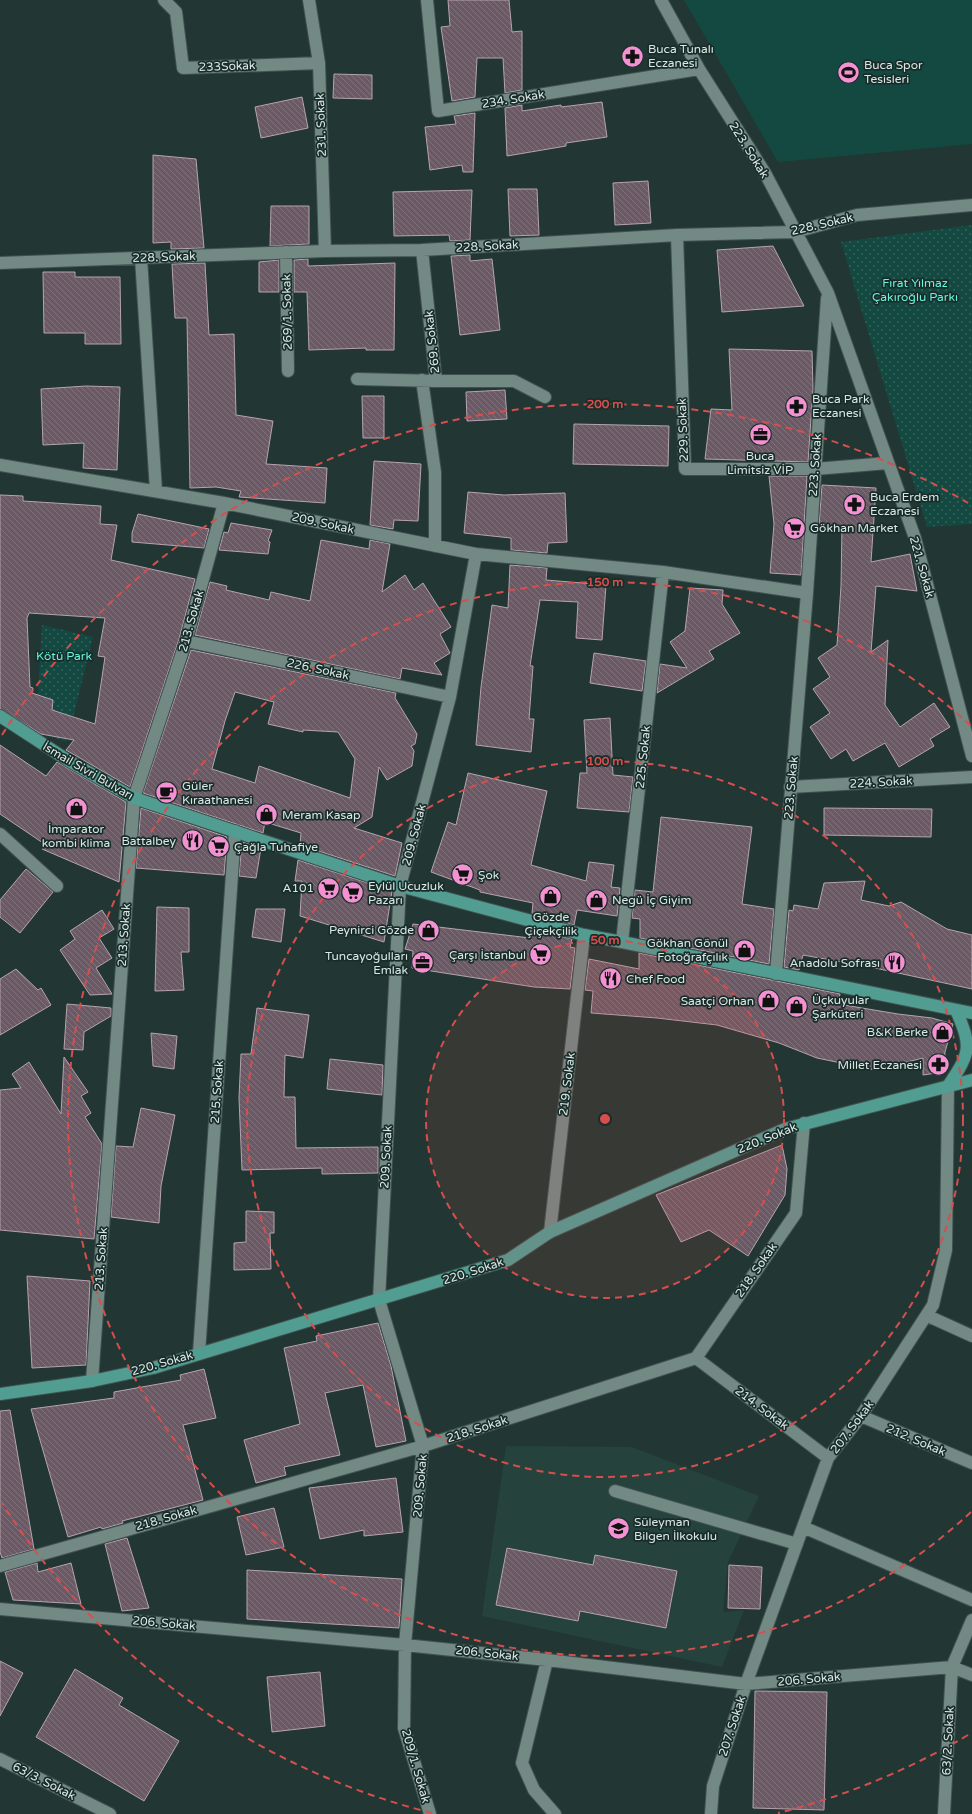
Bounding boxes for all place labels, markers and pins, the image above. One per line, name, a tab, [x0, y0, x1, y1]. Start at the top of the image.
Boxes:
place label: Buca Tunalı Eczanesi	[648, 42, 714, 70]
pharmacy icon: Buca Tunalı Eczanesi	[620, 43, 646, 69]
place label: Buca Spor Tesisleri	[864, 58, 923, 86]
sports icon: Buca Spor Tesisleri	[836, 59, 862, 85]
place label: Buca Park Eczanesi	[812, 392, 870, 420]
pharmacy icon: Buca Park Eczanesi	[784, 393, 810, 419]
office icon: Buca Limitsiz VİP	[747, 422, 773, 448]
place label: Buca Limitsiz VİP	[727, 449, 793, 477]
place label: Buca Erdem Eczanesi	[870, 490, 939, 518]
pharmacy icon: Buca Erdem Eczanesi	[841, 491, 867, 517]
supermarket icon: Gökhan Market	[782, 515, 808, 541]
place label: Gökhan Market	[810, 521, 899, 535]
place label: Güler Kıraathanesi	[182, 779, 252, 807]
cafe icon: Güler Kıraathanesi	[154, 780, 180, 806]
shop icon: İmparator kombi klima	[63, 795, 89, 821]
shop icon: Meram Kasap	[253, 802, 279, 828]
place label: Meram Kasap	[282, 808, 361, 822]
place label: İmparator kombi klima	[42, 822, 110, 850]
restaurant icon: Battalbey	[179, 828, 205, 854]
place label: Battalbey	[121, 834, 177, 848]
supermarket icon: Çağla Tuhafiye	[206, 834, 232, 860]
place label: Çağla Tuhafiye	[234, 840, 318, 854]
supermarket icon: Şok	[450, 862, 476, 888]
place label: Şok	[478, 868, 500, 882]
supermarket icon: A101	[316, 875, 342, 901]
place label: Eylül Ucuzluk Pazarı	[368, 879, 444, 907]
supermarket icon: Eylül Ucuzluk Pazarı	[340, 880, 366, 906]
place label: A101	[282, 881, 314, 895]
shop icon: Gözde Çiçekçilik	[538, 883, 564, 909]
shop icon: Negü İç Giyim	[583, 887, 609, 913]
place label: Negü İç Giyim	[612, 893, 692, 907]
place label: Gözde Çiçekçilik	[525, 910, 578, 938]
shop icon: Peynirci Gözde	[416, 917, 442, 943]
place label: Peynirci Gözde	[329, 923, 414, 937]
place label: Gökhan Gönül Fotoğrafçılık	[647, 936, 728, 964]
shop icon: Gökhan Gönül Fotoğrafçılık	[731, 937, 757, 963]
supermarket icon: Çarşı İstanbul	[528, 942, 554, 968]
place label: Çarşı İstanbul	[449, 948, 526, 962]
place label: Tuncayoğulları Emlak	[325, 949, 408, 977]
office icon: Tuncayoğulları Emlak	[410, 950, 436, 976]
restaurant icon: Anadolu Sofrası	[882, 950, 908, 976]
place label: Anadolu Sofrası	[789, 956, 880, 970]
restaurant icon: Chef Food	[598, 966, 624, 992]
place label: Chef Food	[626, 972, 685, 986]
shop icon: Saatçi Orhan	[756, 988, 782, 1014]
place label: Üçkuyular Şarküteri	[812, 993, 870, 1021]
place label: Saatçi Orhan	[681, 994, 754, 1008]
shop icon: Üçkuyular Şarküteri	[784, 994, 810, 1020]
shop icon: B&K Berke	[930, 1019, 956, 1045]
place label: B&K Berke	[867, 1025, 928, 1039]
pharmacy icon: Millet Eczanesi	[925, 1052, 951, 1078]
place label: Millet Eczanesi	[838, 1058, 922, 1072]
centre of rings	[598, 1112, 612, 1126]
place label: Süleyman Bilgen İlkokulu	[634, 1515, 717, 1543]
school or university icon: Süleyman Bilgen İlkokulu	[606, 1516, 632, 1542]

